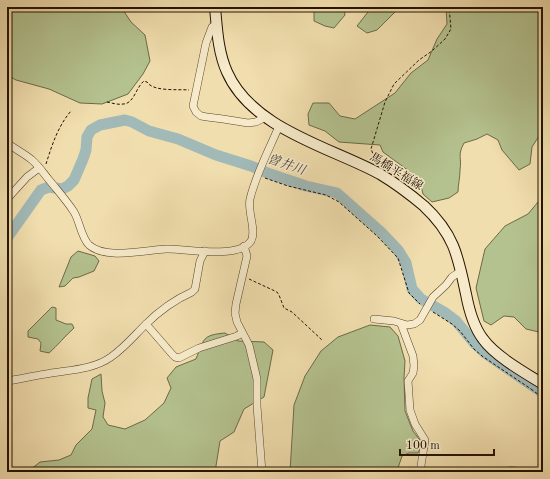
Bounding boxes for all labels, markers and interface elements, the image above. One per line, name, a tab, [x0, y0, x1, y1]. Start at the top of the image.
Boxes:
street label: 馬橋平福線	[367, 149, 426, 193]
water label: 曽井川	[265, 152, 309, 178]
scale bar	[400, 431, 494, 457]
text: 100 m	[406, 440, 440, 452]

